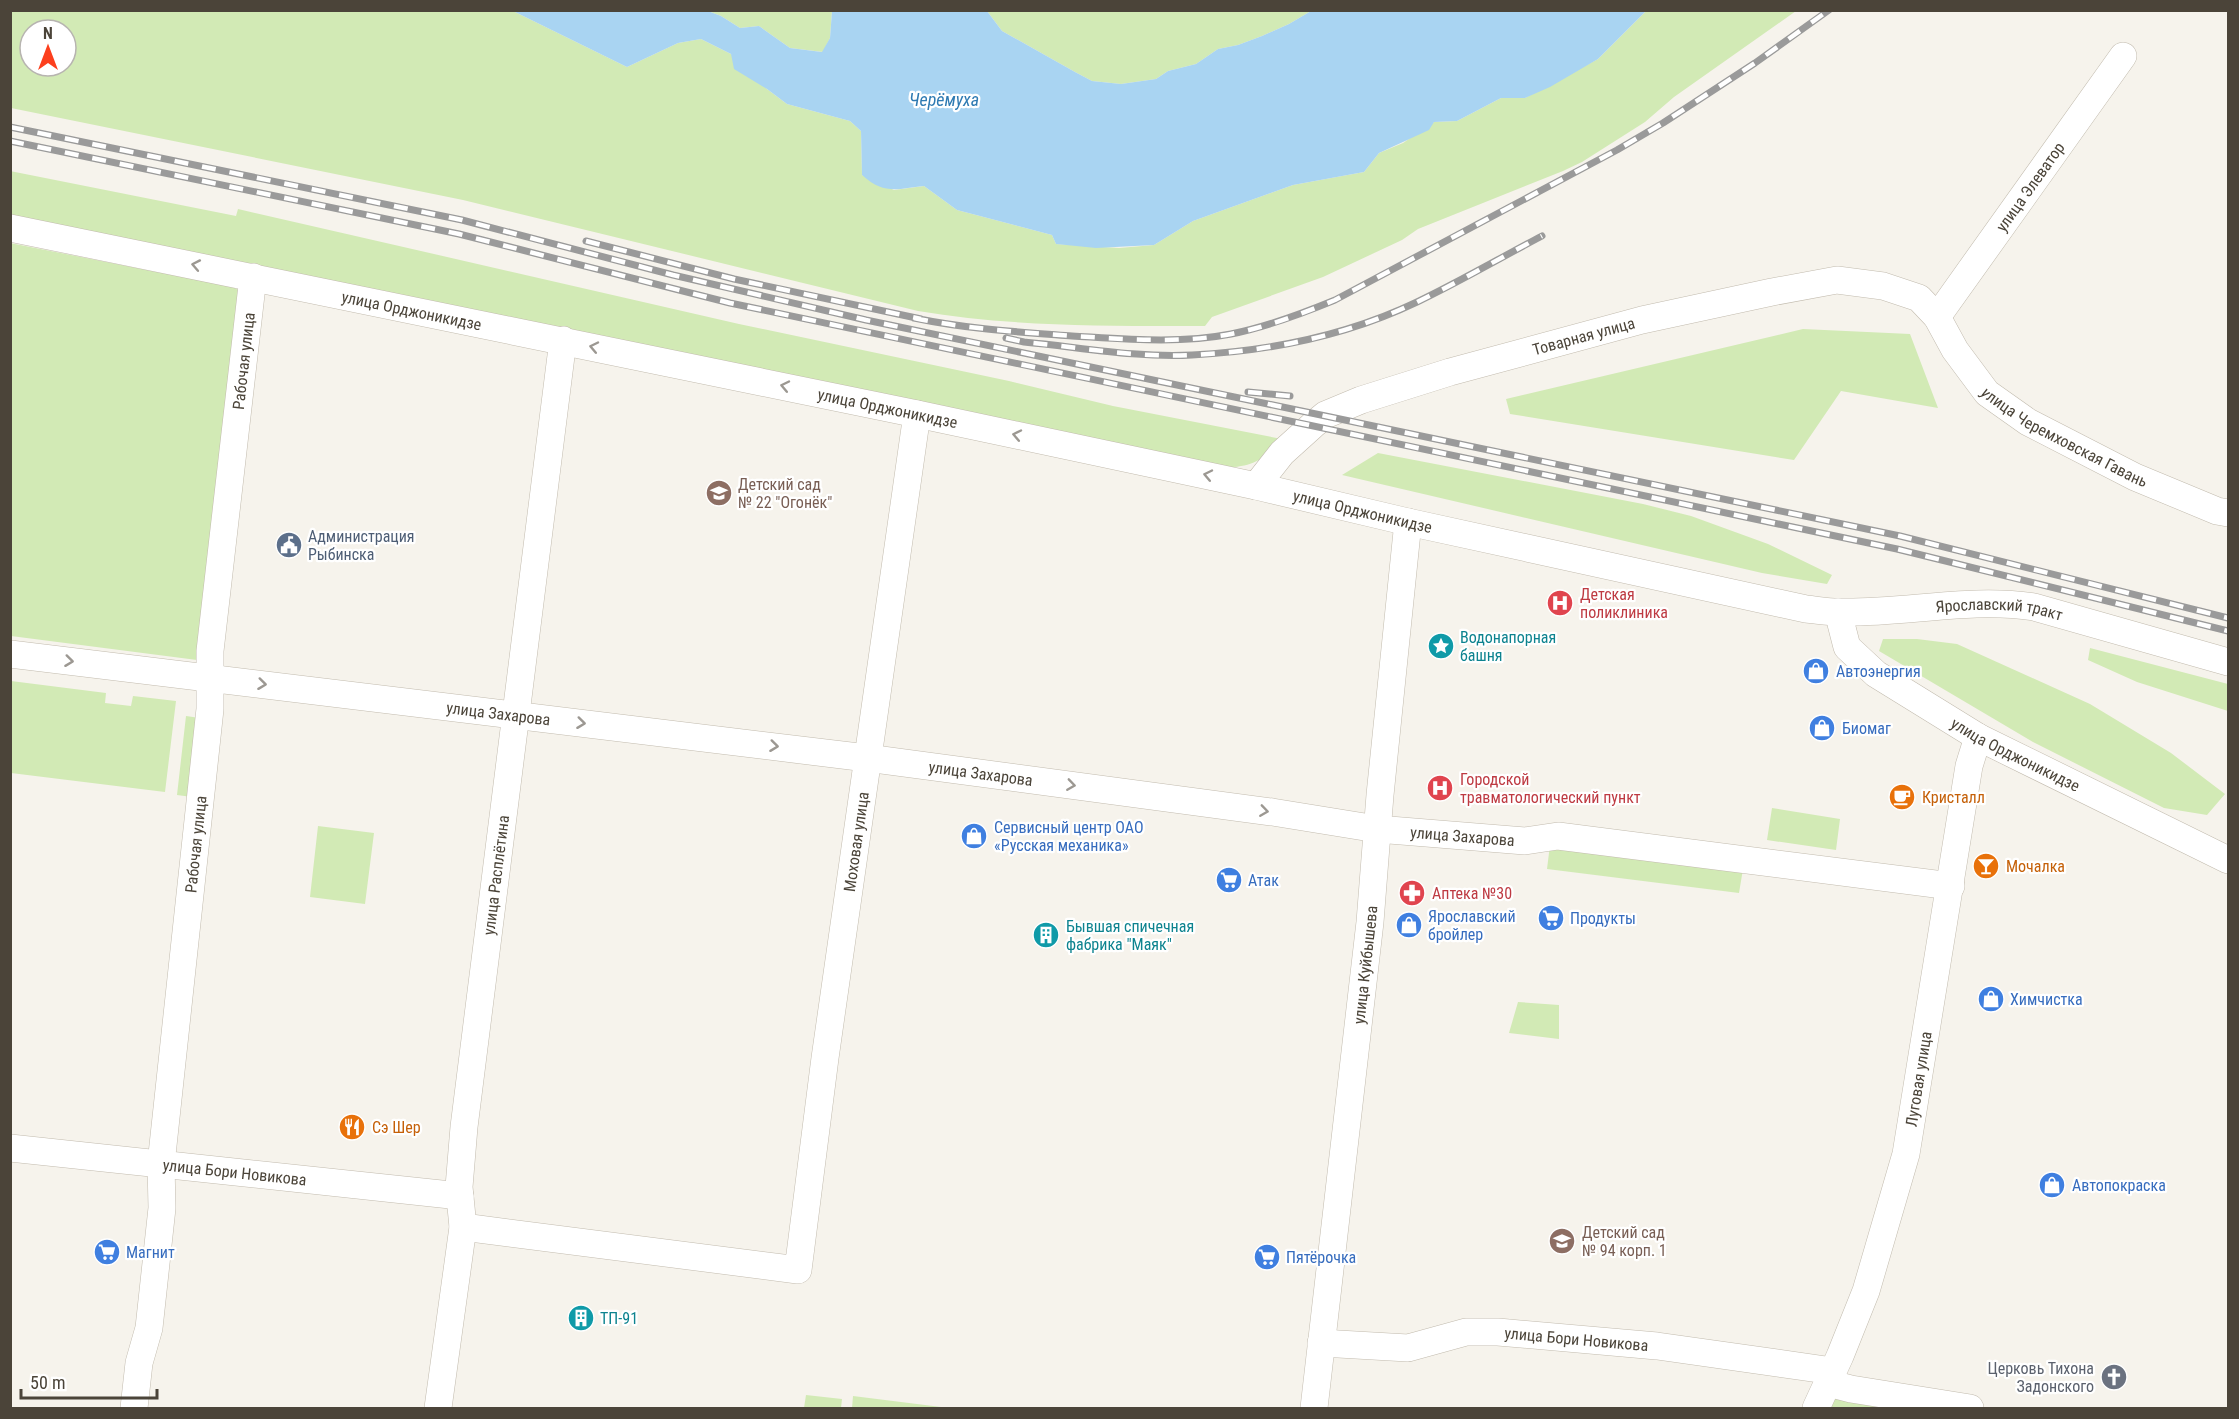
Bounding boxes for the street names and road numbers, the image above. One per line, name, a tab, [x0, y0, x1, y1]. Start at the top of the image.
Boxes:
street label: улица Элеватор	[1992, 138, 2068, 235]
street label: улица Орджоникидзе	[340, 287, 483, 334]
street label: Рабочая улица	[228, 311, 258, 411]
street label: Товарная улица	[1530, 313, 1637, 359]
street label: улица Орджоникидзе	[816, 384, 959, 432]
street label: улица Черемховская Гавань	[1977, 384, 2151, 491]
street label: улица Орджоникидзе	[1291, 486, 1434, 537]
street label: Ярославский тракт	[1935, 594, 2065, 624]
street label: улица Захарова	[445, 698, 552, 729]
street label: улица Орджоникидзе	[1948, 713, 2083, 795]
street label: улица Захарова	[928, 757, 1034, 789]
street label: Моховая улица	[839, 790, 872, 893]
street label: Рабочая улица	[181, 795, 210, 894]
street label: улица Расплётина	[479, 814, 513, 936]
street label: улица Захарова	[1410, 822, 1515, 850]
street label: улица Куйбышева	[1349, 905, 1381, 1025]
street label: Луговая улица	[1901, 1030, 1935, 1128]
street label: улица Бори Новикова	[162, 1155, 308, 1189]
street label: улица Бори Новикова	[1504, 1323, 1649, 1355]

